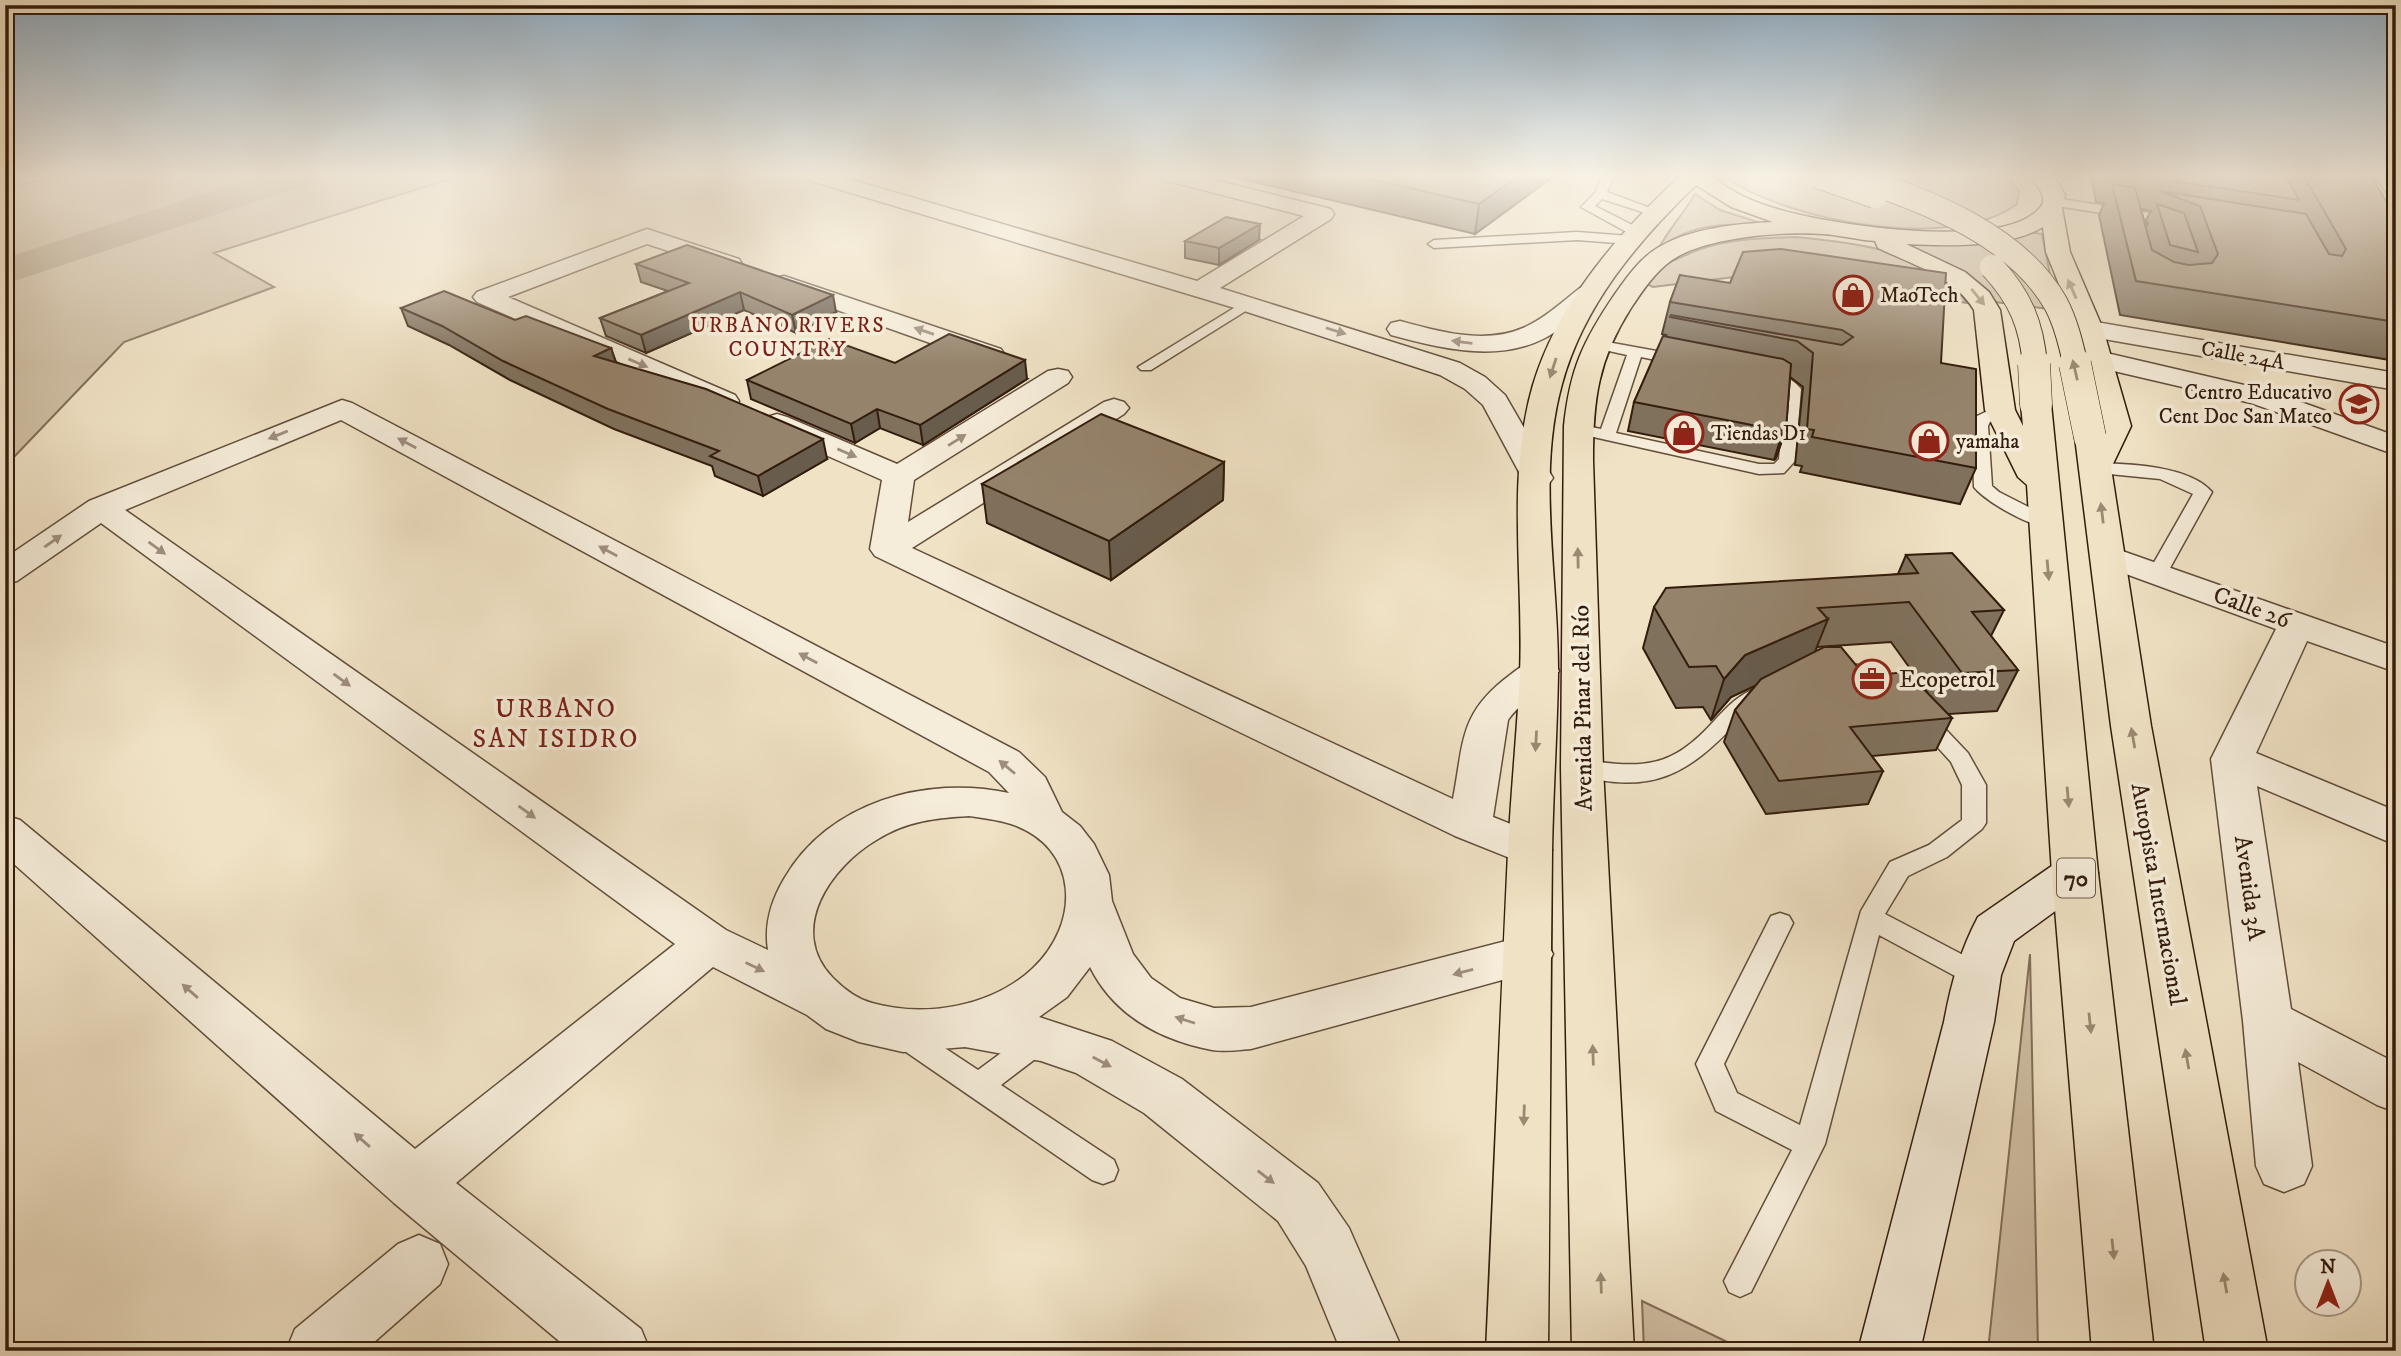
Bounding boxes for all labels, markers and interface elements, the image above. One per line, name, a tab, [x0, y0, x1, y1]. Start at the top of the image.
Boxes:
shop icon: MaoTech	[1832, 274, 1874, 316]
one-way arrow	[2066, 279, 2078, 299]
place label: MaoTech	[1880, 283, 1959, 309]
one-way arrow	[1970, 288, 1985, 306]
district label: URBANO RIVERS COUNTRY	[690, 313, 886, 363]
one-way arrow	[913, 325, 934, 336]
one-way arrow	[1325, 326, 1346, 337]
one-way arrow	[1450, 336, 1472, 347]
street label: Calle 24A	[2199, 336, 2287, 376]
one-way arrow	[628, 358, 649, 369]
one-way arrow	[1547, 358, 1558, 379]
one-way arrow	[2070, 359, 2081, 381]
place label: Centro Educativo Cent Doc San Mateo	[2159, 380, 2332, 430]
school or university icon: Centro Educativo Cent Doc San Mateo	[2338, 383, 2380, 425]
shop icon: Tiendas D1	[1663, 412, 1705, 454]
shop icon: yamaha	[1908, 420, 1950, 462]
place label: Tiendas D1	[1711, 421, 1806, 447]
one-way arrow	[268, 429, 289, 440]
place label: yamaha	[1956, 429, 2020, 455]
one-way arrow	[947, 433, 967, 446]
one-way arrow	[397, 438, 417, 449]
one-way arrow	[837, 448, 858, 459]
one-way arrow	[2097, 502, 2108, 524]
one-way arrow	[44, 534, 62, 548]
one-way arrow	[148, 540, 166, 554]
one-way arrow	[597, 545, 617, 557]
one-way arrow	[1573, 547, 1584, 569]
one-way arrow	[2043, 559, 2054, 581]
street label: Calle 26	[2209, 580, 2296, 636]
street label: Avenida Pinar del Río	[1566, 605, 1600, 811]
one-way arrow	[798, 652, 818, 664]
office icon: Ecopetrol	[1851, 658, 1893, 700]
place label: Ecopetrol	[1899, 665, 1996, 695]
one-way arrow	[333, 673, 351, 687]
district label: URBANO SAN ISIDRO	[473, 693, 639, 756]
one-way arrow	[2127, 727, 2138, 749]
one-way arrow	[1530, 730, 1541, 752]
one-way arrow	[999, 760, 1016, 775]
street label: Autopista Internacional	[2124, 781, 2192, 1008]
one-way arrow	[2063, 786, 2074, 808]
one-way arrow	[518, 805, 536, 819]
street label: Avenida 3A	[2227, 834, 2271, 943]
road number: 70	[2057, 858, 2095, 898]
one-way arrow	[745, 962, 765, 973]
one-way arrow	[1452, 967, 1474, 978]
one-way arrow	[182, 984, 199, 999]
one-way arrow	[2085, 1012, 2096, 1034]
one-way arrow	[1174, 1014, 1195, 1025]
one-way arrow	[1587, 1044, 1598, 1066]
one-way arrow	[2181, 1048, 2192, 1070]
one-way arrow	[1092, 1056, 1112, 1068]
one-way arrow	[1518, 1104, 1529, 1126]
one-way arrow	[354, 1133, 371, 1148]
one-way arrow	[1256, 1169, 1274, 1184]
one-way arrow	[2108, 1239, 2119, 1261]
north arrow	[2292, 1248, 2362, 1318]
text: N	[2320, 1256, 2336, 1279]
one-way arrow	[1595, 1271, 1606, 1293]
one-way arrow	[2219, 1272, 2230, 1294]

